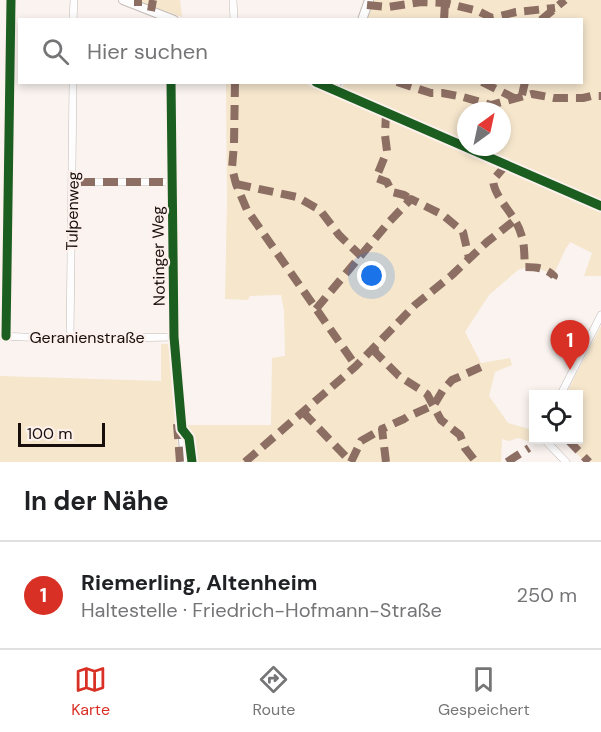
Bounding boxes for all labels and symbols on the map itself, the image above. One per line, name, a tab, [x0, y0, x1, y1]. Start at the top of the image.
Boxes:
north arrow	[457, 102, 511, 156]
street label: Tulpenweg	[61, 171, 84, 251]
street label: Notinger Weg	[147, 206, 170, 306]
your location	[357, 261, 386, 290]
pin: 1	[550, 320, 590, 370]
street label: Geranienstraße	[29, 327, 145, 348]
scale bar	[18, 420, 105, 448]

